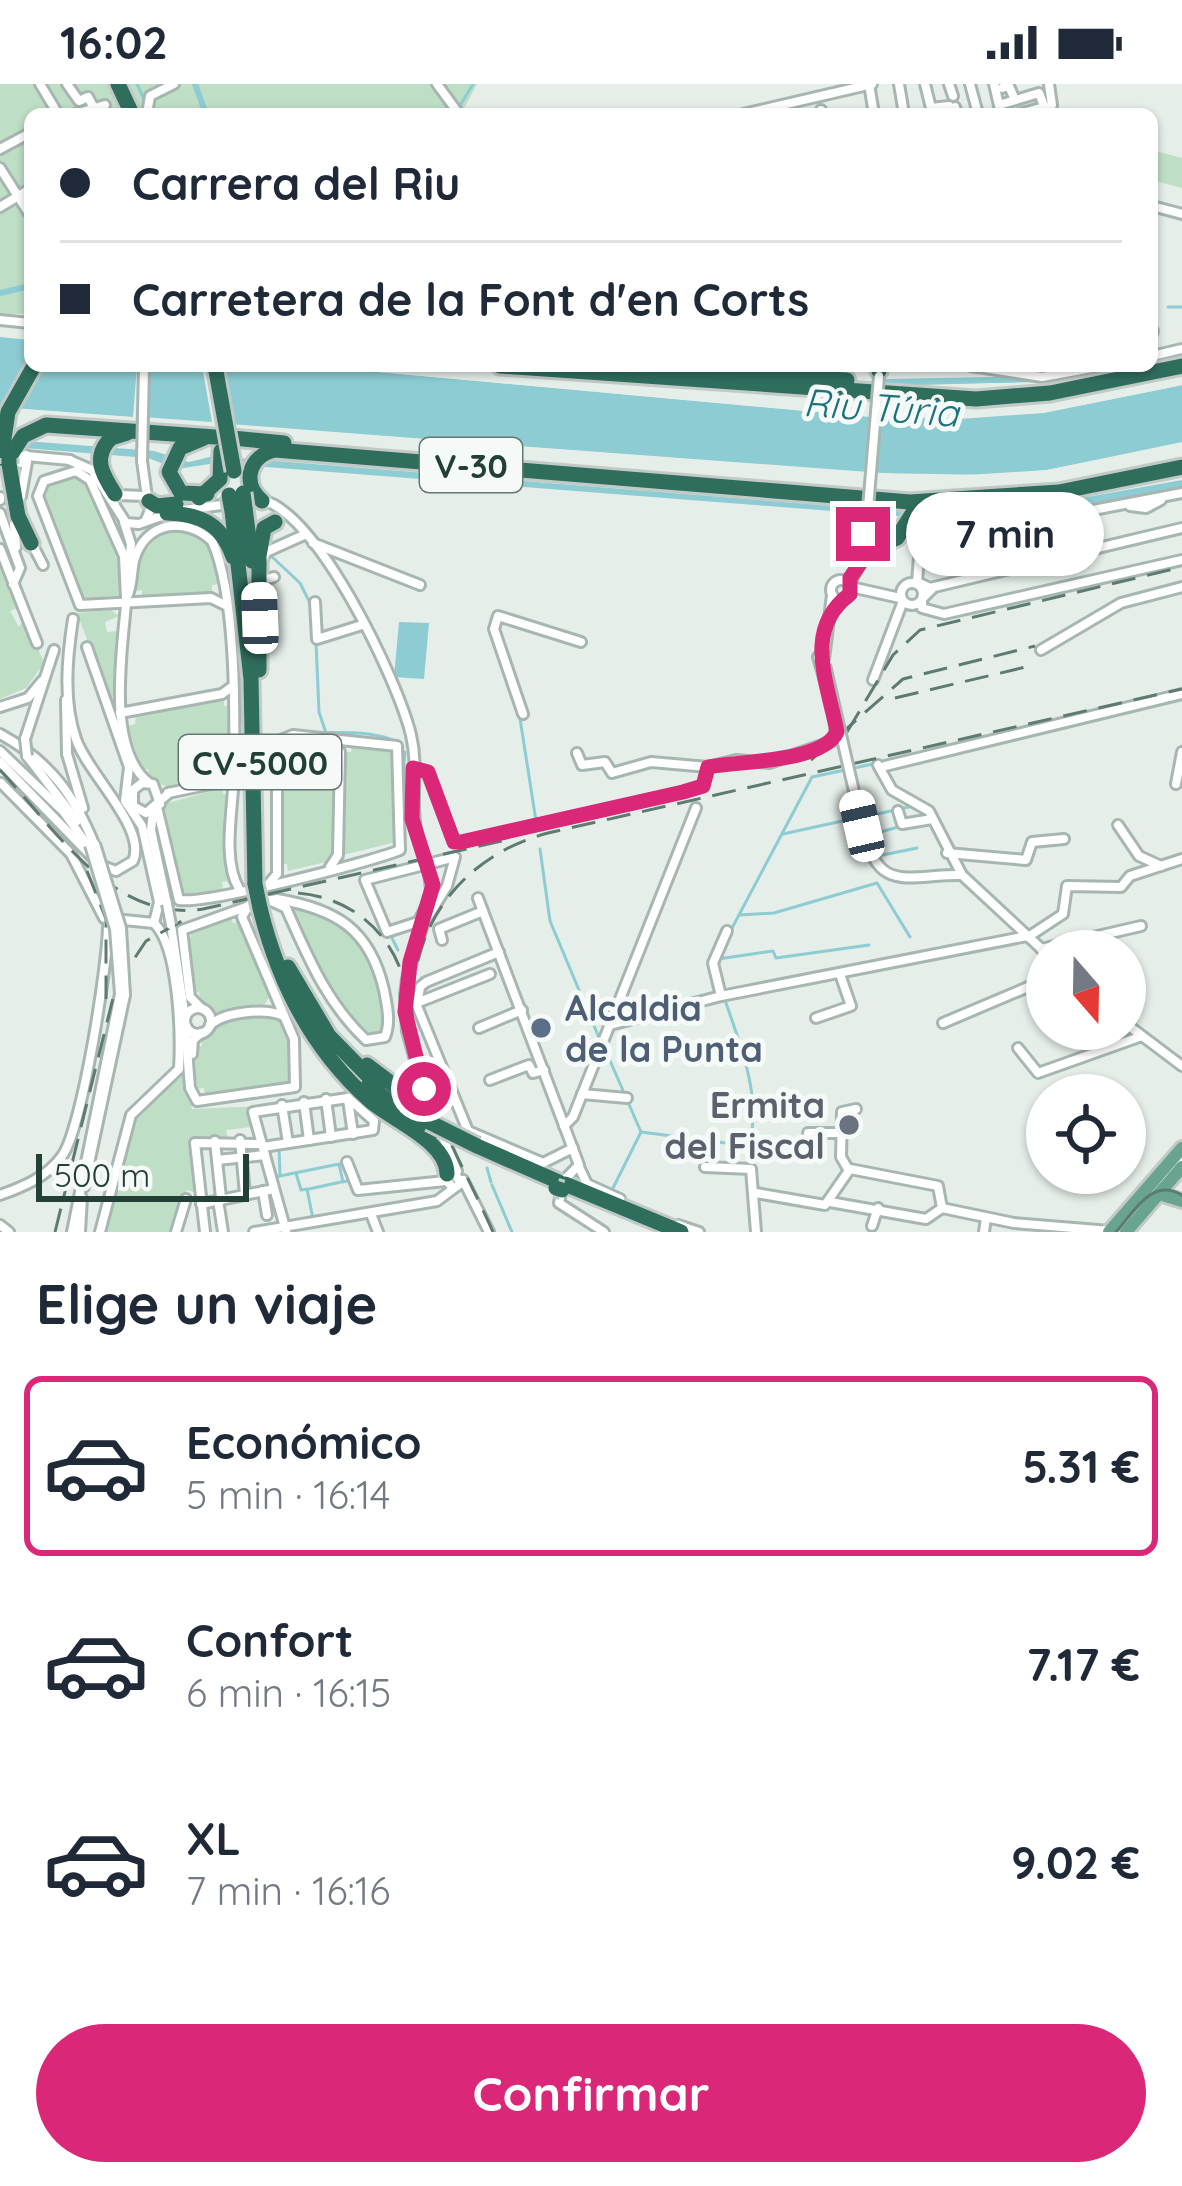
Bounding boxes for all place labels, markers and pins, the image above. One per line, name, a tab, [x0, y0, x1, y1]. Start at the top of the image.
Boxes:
place label: Alcaldia de la Punta	[565, 985, 763, 1071]
marker: Alcaldia de la Punta	[528, 1015, 554, 1041]
place label: Ermita del Fiscal	[664, 1082, 825, 1168]
marker: Ermita del Fiscal	[836, 1112, 862, 1138]

